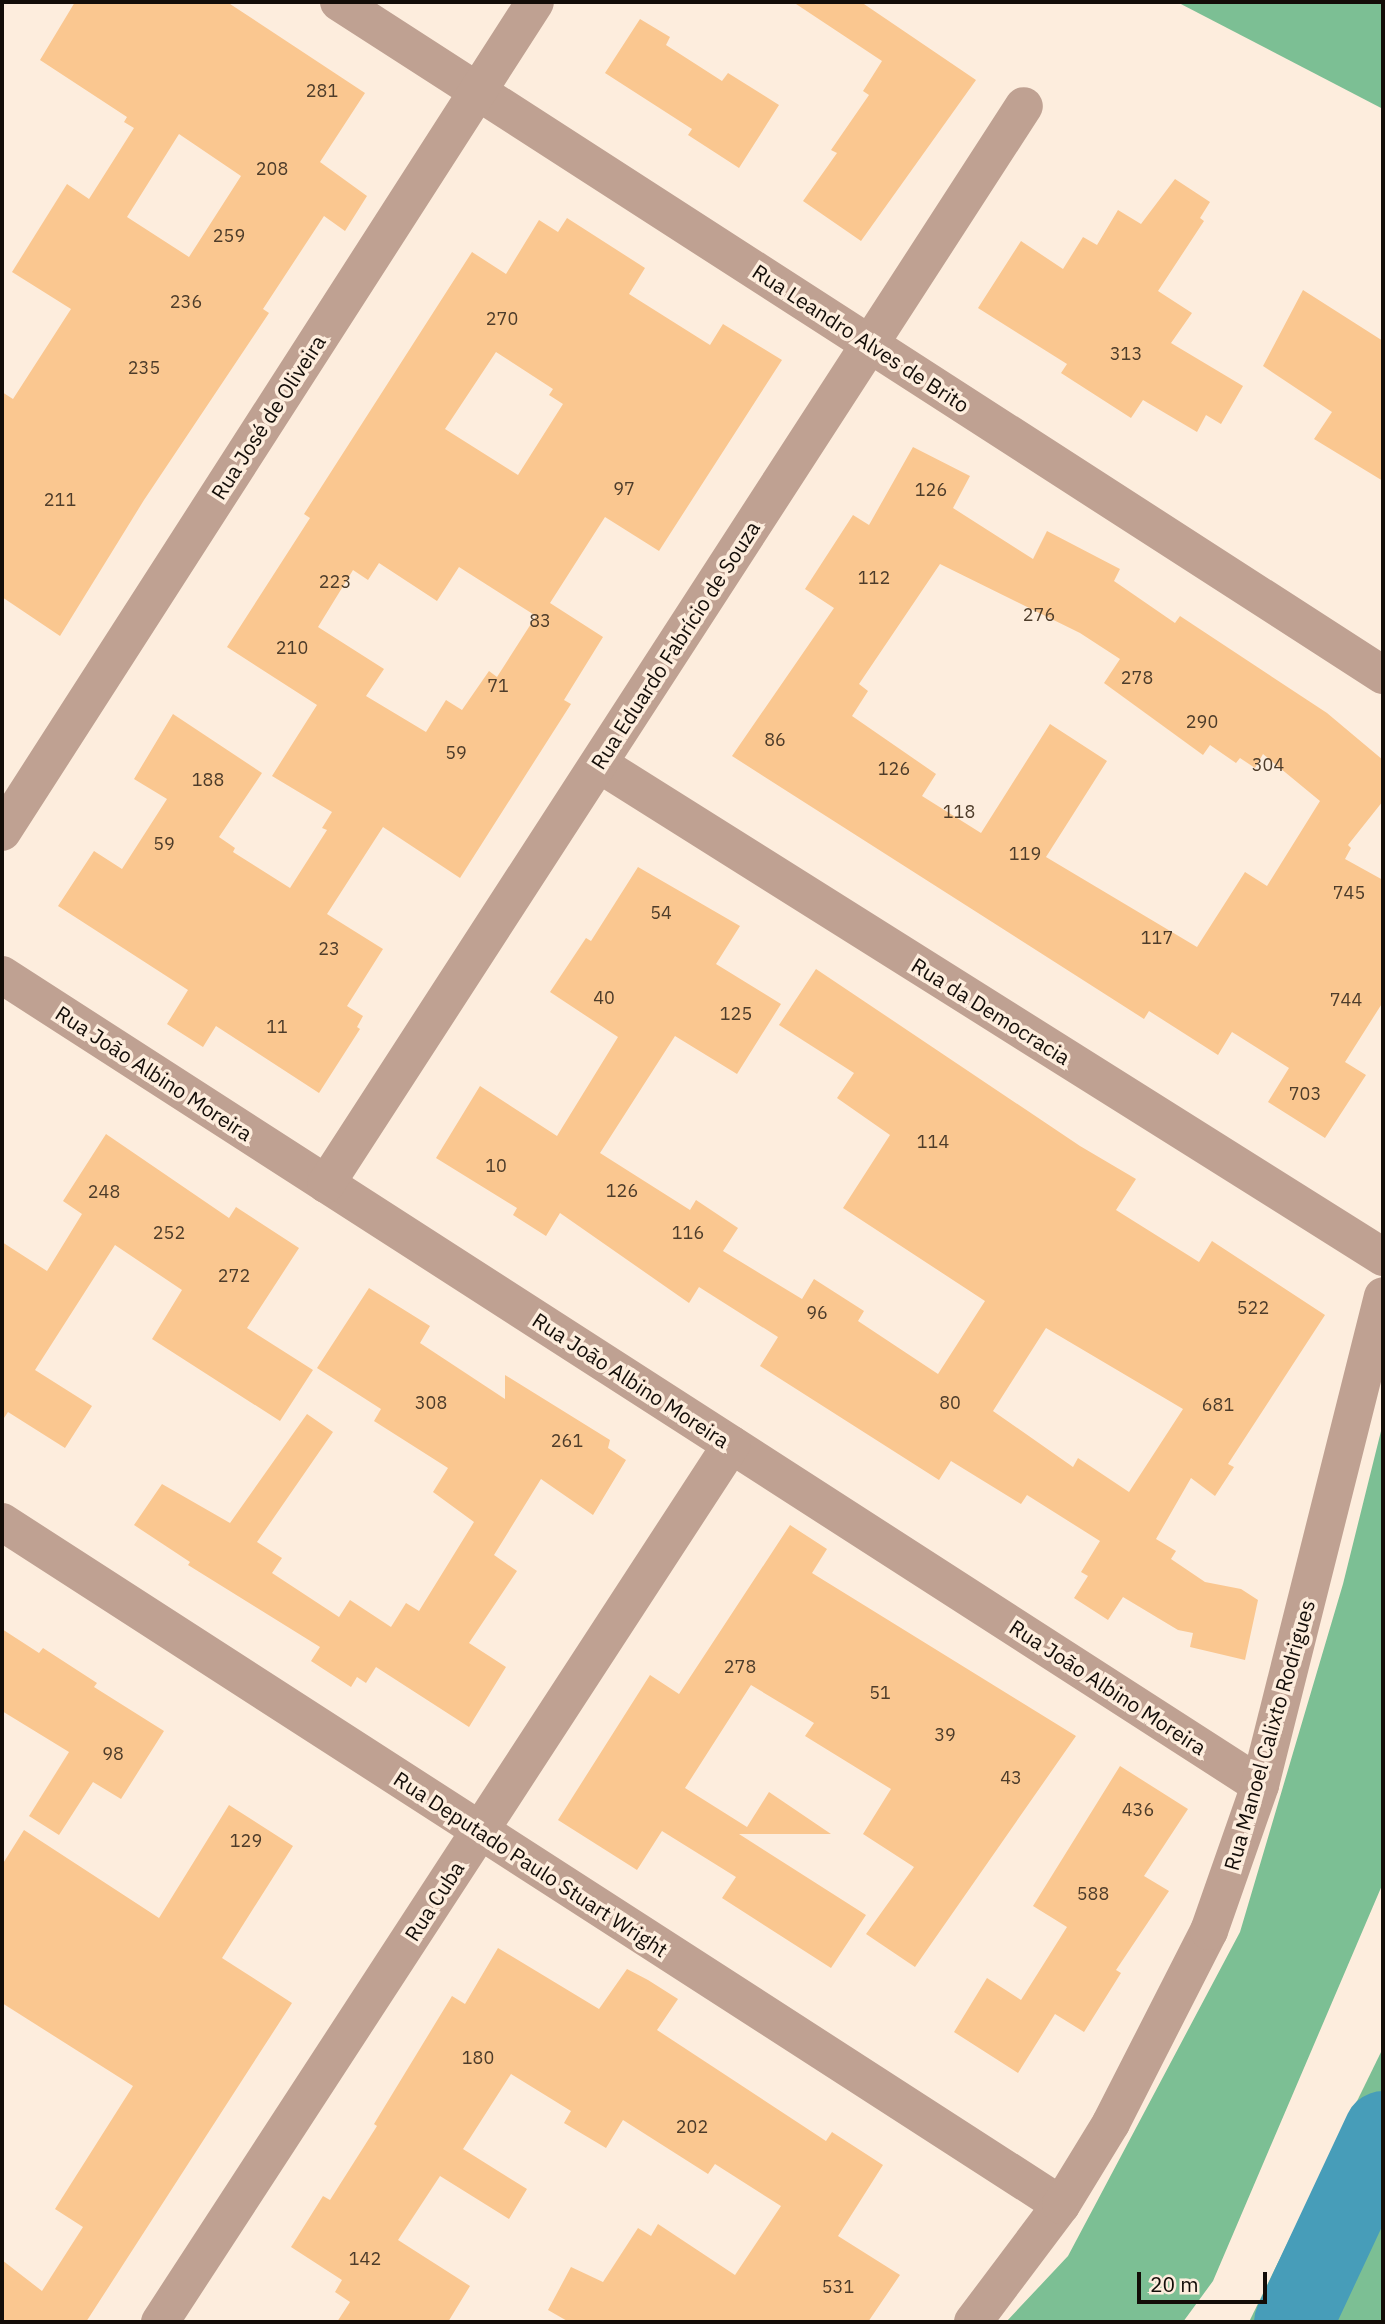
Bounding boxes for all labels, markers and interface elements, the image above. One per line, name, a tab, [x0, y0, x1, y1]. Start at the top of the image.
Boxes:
house number: 281	[306, 80, 338, 102]
house number: 208	[256, 158, 288, 180]
house number: 259	[213, 225, 245, 247]
street label: Rua Leandro Alves de Brito	[748, 258, 974, 418]
house number: 236	[170, 291, 202, 313]
house number: 270	[486, 308, 518, 330]
street label: Rua José de Oliveira	[205, 330, 331, 504]
house number: 313	[1110, 343, 1142, 365]
house number: 235	[128, 357, 160, 379]
house number: 97	[613, 478, 635, 500]
house number: 126	[915, 479, 947, 501]
house number: 211	[44, 489, 76, 511]
street label: Rua Eduardo Fabrício de Souza	[585, 516, 765, 774]
house number: 112	[858, 567, 890, 589]
house number: 223	[319, 571, 351, 593]
house number: 276	[1023, 604, 1055, 626]
house number: 83	[529, 610, 551, 632]
house number: 210	[276, 637, 308, 659]
house number: 278	[1121, 667, 1153, 689]
house number: 71	[487, 675, 509, 697]
house number: 290	[1186, 711, 1218, 733]
house number: 86	[764, 729, 786, 751]
house number: 59	[445, 742, 467, 764]
house number: 304	[1252, 754, 1284, 776]
house number: 126	[878, 758, 910, 780]
house number: 188	[192, 769, 224, 791]
house number: 118	[943, 801, 975, 823]
house number: 59	[153, 833, 175, 855]
house number: 119	[1009, 843, 1041, 865]
house number: 745	[1333, 882, 1365, 904]
house number: 54	[650, 902, 672, 924]
house number: 117	[1141, 927, 1173, 949]
house number: 23	[318, 938, 340, 960]
street label: Rua da Democracia	[907, 952, 1075, 1070]
house number: 40	[593, 987, 615, 1009]
house number: 744	[1330, 989, 1362, 1011]
street label: Rua João Albino Moreira	[51, 1000, 257, 1146]
house number: 125	[720, 1003, 752, 1025]
house number: 11	[266, 1016, 288, 1038]
house number: 703	[1289, 1083, 1321, 1105]
house number: 114	[917, 1131, 949, 1153]
house number: 10	[485, 1155, 507, 1177]
house number: 126	[606, 1180, 638, 1202]
house number: 248	[88, 1181, 120, 1203]
house number: 252	[153, 1222, 185, 1244]
house number: 116	[672, 1222, 704, 1244]
house number: 272	[218, 1265, 250, 1287]
house number: 522	[1237, 1297, 1269, 1319]
house number: 96	[806, 1302, 828, 1324]
street label: Rua João Albino Moreira	[528, 1307, 734, 1453]
house number: 308	[415, 1392, 447, 1414]
house number: 80	[939, 1392, 961, 1414]
house number: 681	[1202, 1394, 1234, 1416]
house number: 261	[551, 1430, 583, 1452]
street label: Rua Manoel Calixto Rodrigues	[1218, 1597, 1320, 1873]
street label: Rua João Albino Moreira	[1005, 1614, 1211, 1760]
house number: 278	[724, 1656, 756, 1678]
house number: 51	[869, 1682, 891, 1704]
house number: 39	[934, 1724, 956, 1746]
house number: 98	[102, 1743, 124, 1765]
street label: Rua Deputado Paulo Stuart Wright	[389, 1766, 673, 1962]
house number: 43	[1000, 1767, 1022, 1789]
house number: 436	[1122, 1799, 1154, 1821]
house number: 129	[230, 1830, 262, 1852]
street label: Rua Cuba	[399, 1856, 469, 1946]
house number: 588	[1077, 1883, 1109, 1905]
house number: 180	[462, 2047, 494, 2069]
house number: 202	[676, 2116, 708, 2138]
house number: 142	[349, 2248, 381, 2270]
scale bar	[1140, 2258, 1270, 2302]
text: 20 m	[1150, 2270, 1199, 2298]
house number: 531	[822, 2276, 854, 2298]

